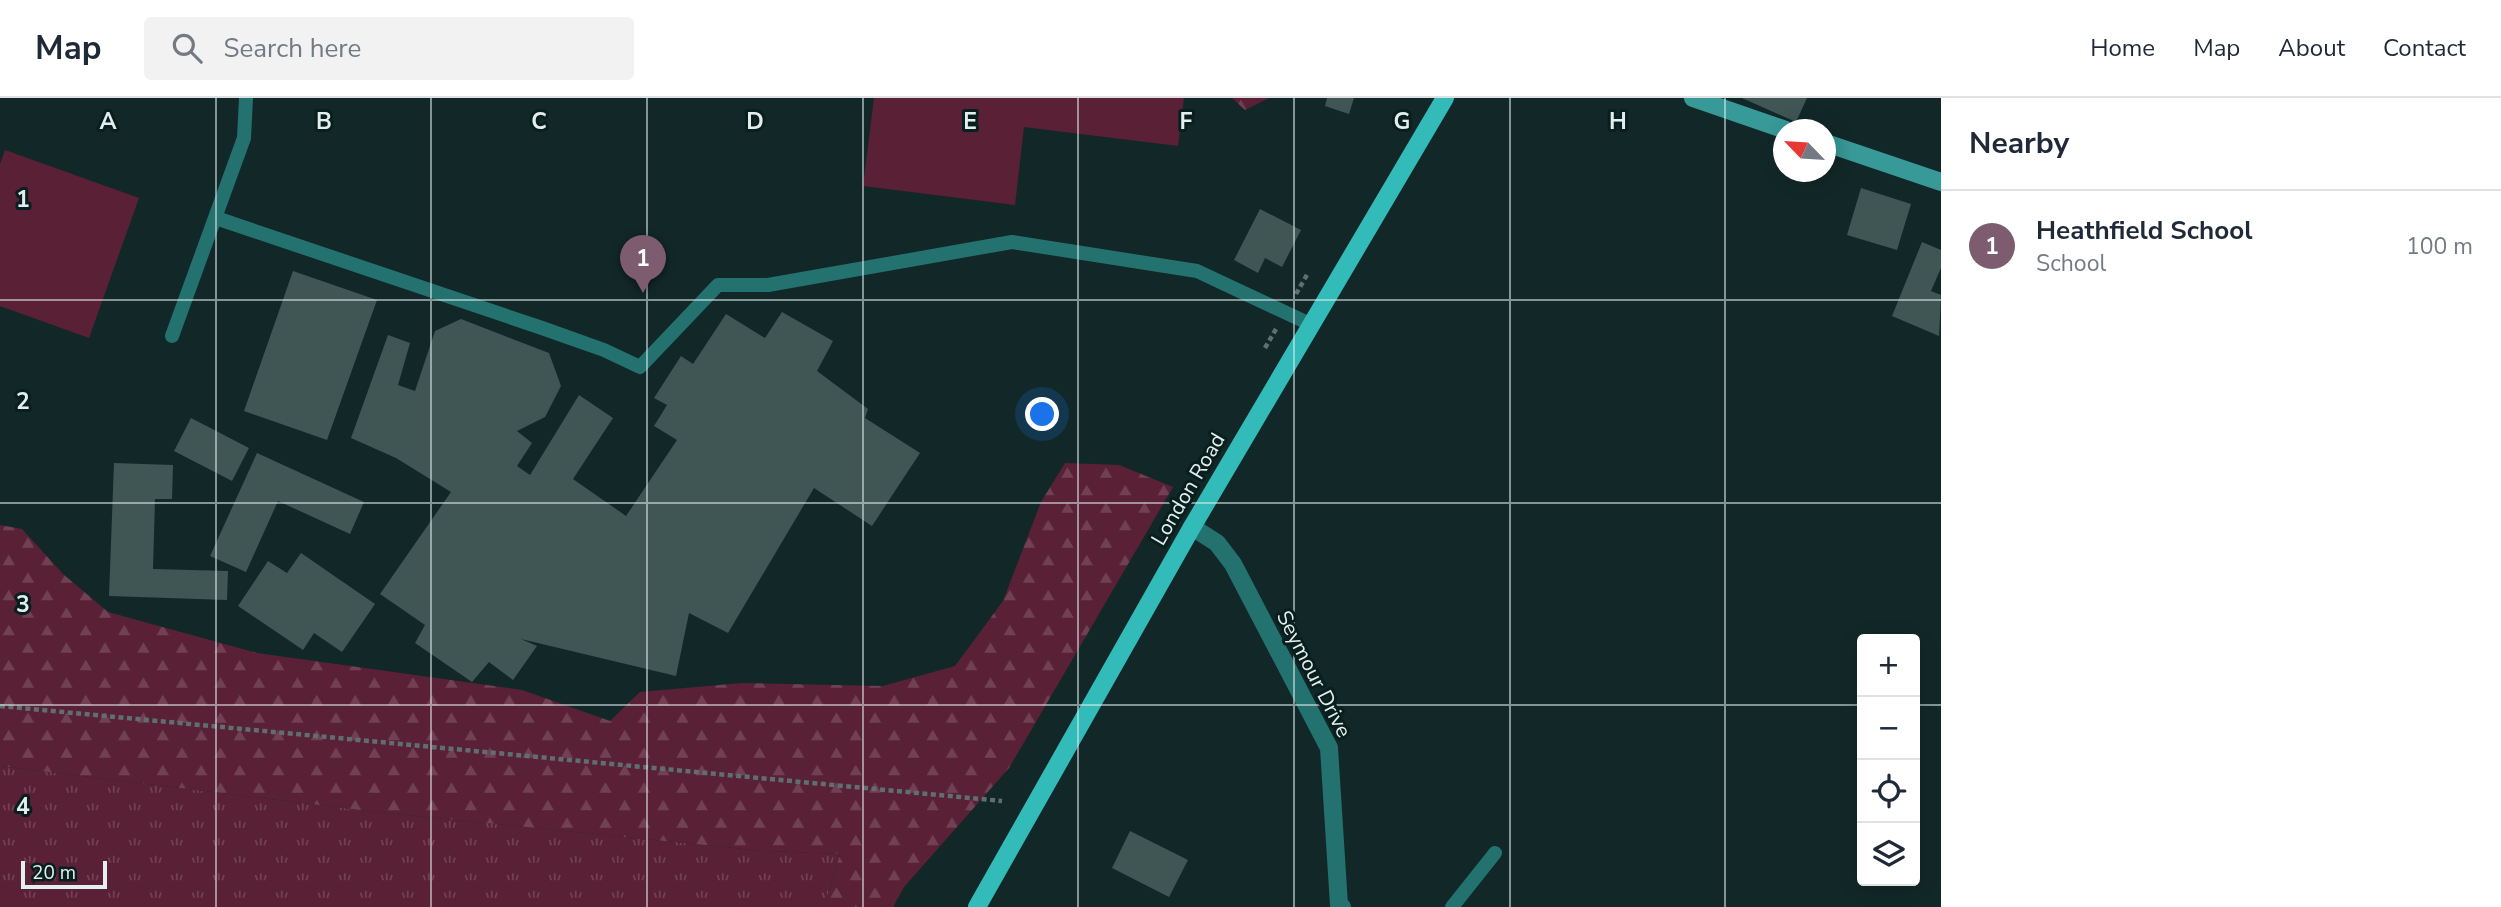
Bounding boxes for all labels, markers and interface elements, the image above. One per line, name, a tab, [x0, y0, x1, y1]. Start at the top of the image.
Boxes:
search box	[144, 17, 634, 80]
text: Map	[35, 26, 102, 71]
icon: search	[168, 29, 206, 67]
text: Search here	[224, 31, 361, 66]
text: Home	[2090, 32, 2155, 64]
text: Map	[2193, 32, 2240, 64]
text: About	[2278, 32, 2345, 64]
text: Contact	[2383, 32, 2466, 64]
text: A	[99, 106, 117, 137]
text: B	[316, 106, 332, 137]
text: C	[531, 106, 547, 137]
text: D	[746, 106, 764, 137]
text: E	[963, 106, 977, 137]
text: F	[1180, 106, 1193, 137]
text: G	[1394, 106, 1410, 137]
text: H	[1609, 106, 1627, 137]
north arrow	[1773, 119, 1836, 182]
text: Nearby	[1969, 123, 2069, 164]
text: 1	[16, 184, 30, 215]
text: Heathfield School	[2036, 213, 2253, 248]
text: 1	[1985, 231, 1999, 262]
text: 100 m	[2406, 231, 2473, 262]
pin: 1	[620, 235, 666, 293]
text: School	[2036, 248, 2106, 279]
text: 2	[16, 386, 30, 417]
your location	[1025, 397, 1059, 431]
street label: London Road	[1145, 428, 1231, 550]
text: 3	[16, 589, 30, 620]
street label: Seymour Drive	[1270, 606, 1358, 742]
map controls	[1857, 634, 1920, 886]
button: +	[1857, 634, 1920, 697]
button: −	[1857, 697, 1920, 760]
button: locate	[1857, 760, 1920, 823]
text: 4	[16, 791, 30, 822]
button: layers	[1857, 823, 1920, 886]
scale bar	[21, 858, 107, 890]
text: 20 m	[32, 860, 76, 886]

